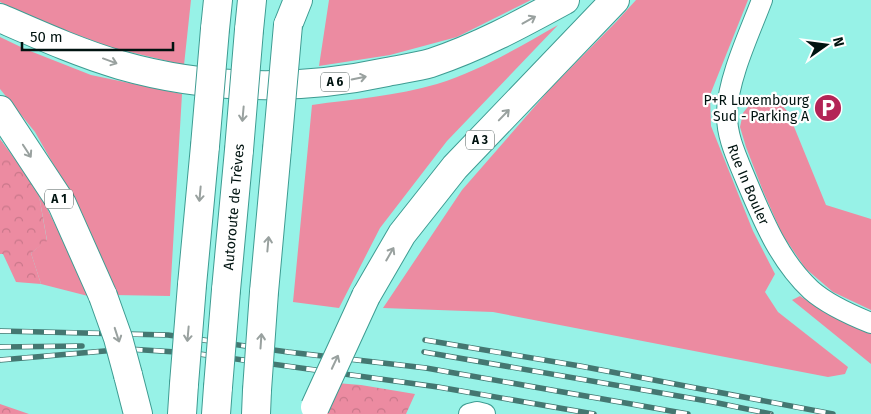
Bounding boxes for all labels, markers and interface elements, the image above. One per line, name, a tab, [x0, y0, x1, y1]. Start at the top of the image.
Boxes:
one-way arrow	[521, 14, 536, 24]
scale bar	[22, 20, 174, 52]
north arrow	[801, 20, 851, 70]
text: 50 m	[30, 28, 63, 46]
text: N	[829, 35, 848, 49]
one-way arrow	[102, 57, 118, 66]
road number: A 6	[321, 72, 349, 91]
one-way arrow	[350, 73, 366, 82]
place label: P+R Luxembourg Sud - Parking A	[704, 92, 810, 125]
parking icon: P+R Luxembourg Sud - Parking A	[813, 93, 843, 123]
one-way arrow	[238, 105, 247, 121]
one-way arrow	[498, 109, 510, 122]
road number: A 3	[466, 130, 494, 150]
street label: Rue In Bouler	[724, 142, 773, 228]
one-way arrow	[23, 143, 33, 157]
street label: Autoroute de Trèves	[220, 143, 248, 271]
one-way arrow	[195, 186, 205, 202]
road number: A 1	[45, 190, 73, 208]
one-way arrow	[264, 236, 273, 252]
one-way arrow	[386, 247, 396, 261]
one-way arrow	[183, 326, 192, 342]
one-way arrow	[113, 327, 122, 342]
one-way arrow	[256, 333, 265, 349]
one-way arrow	[331, 355, 341, 370]

